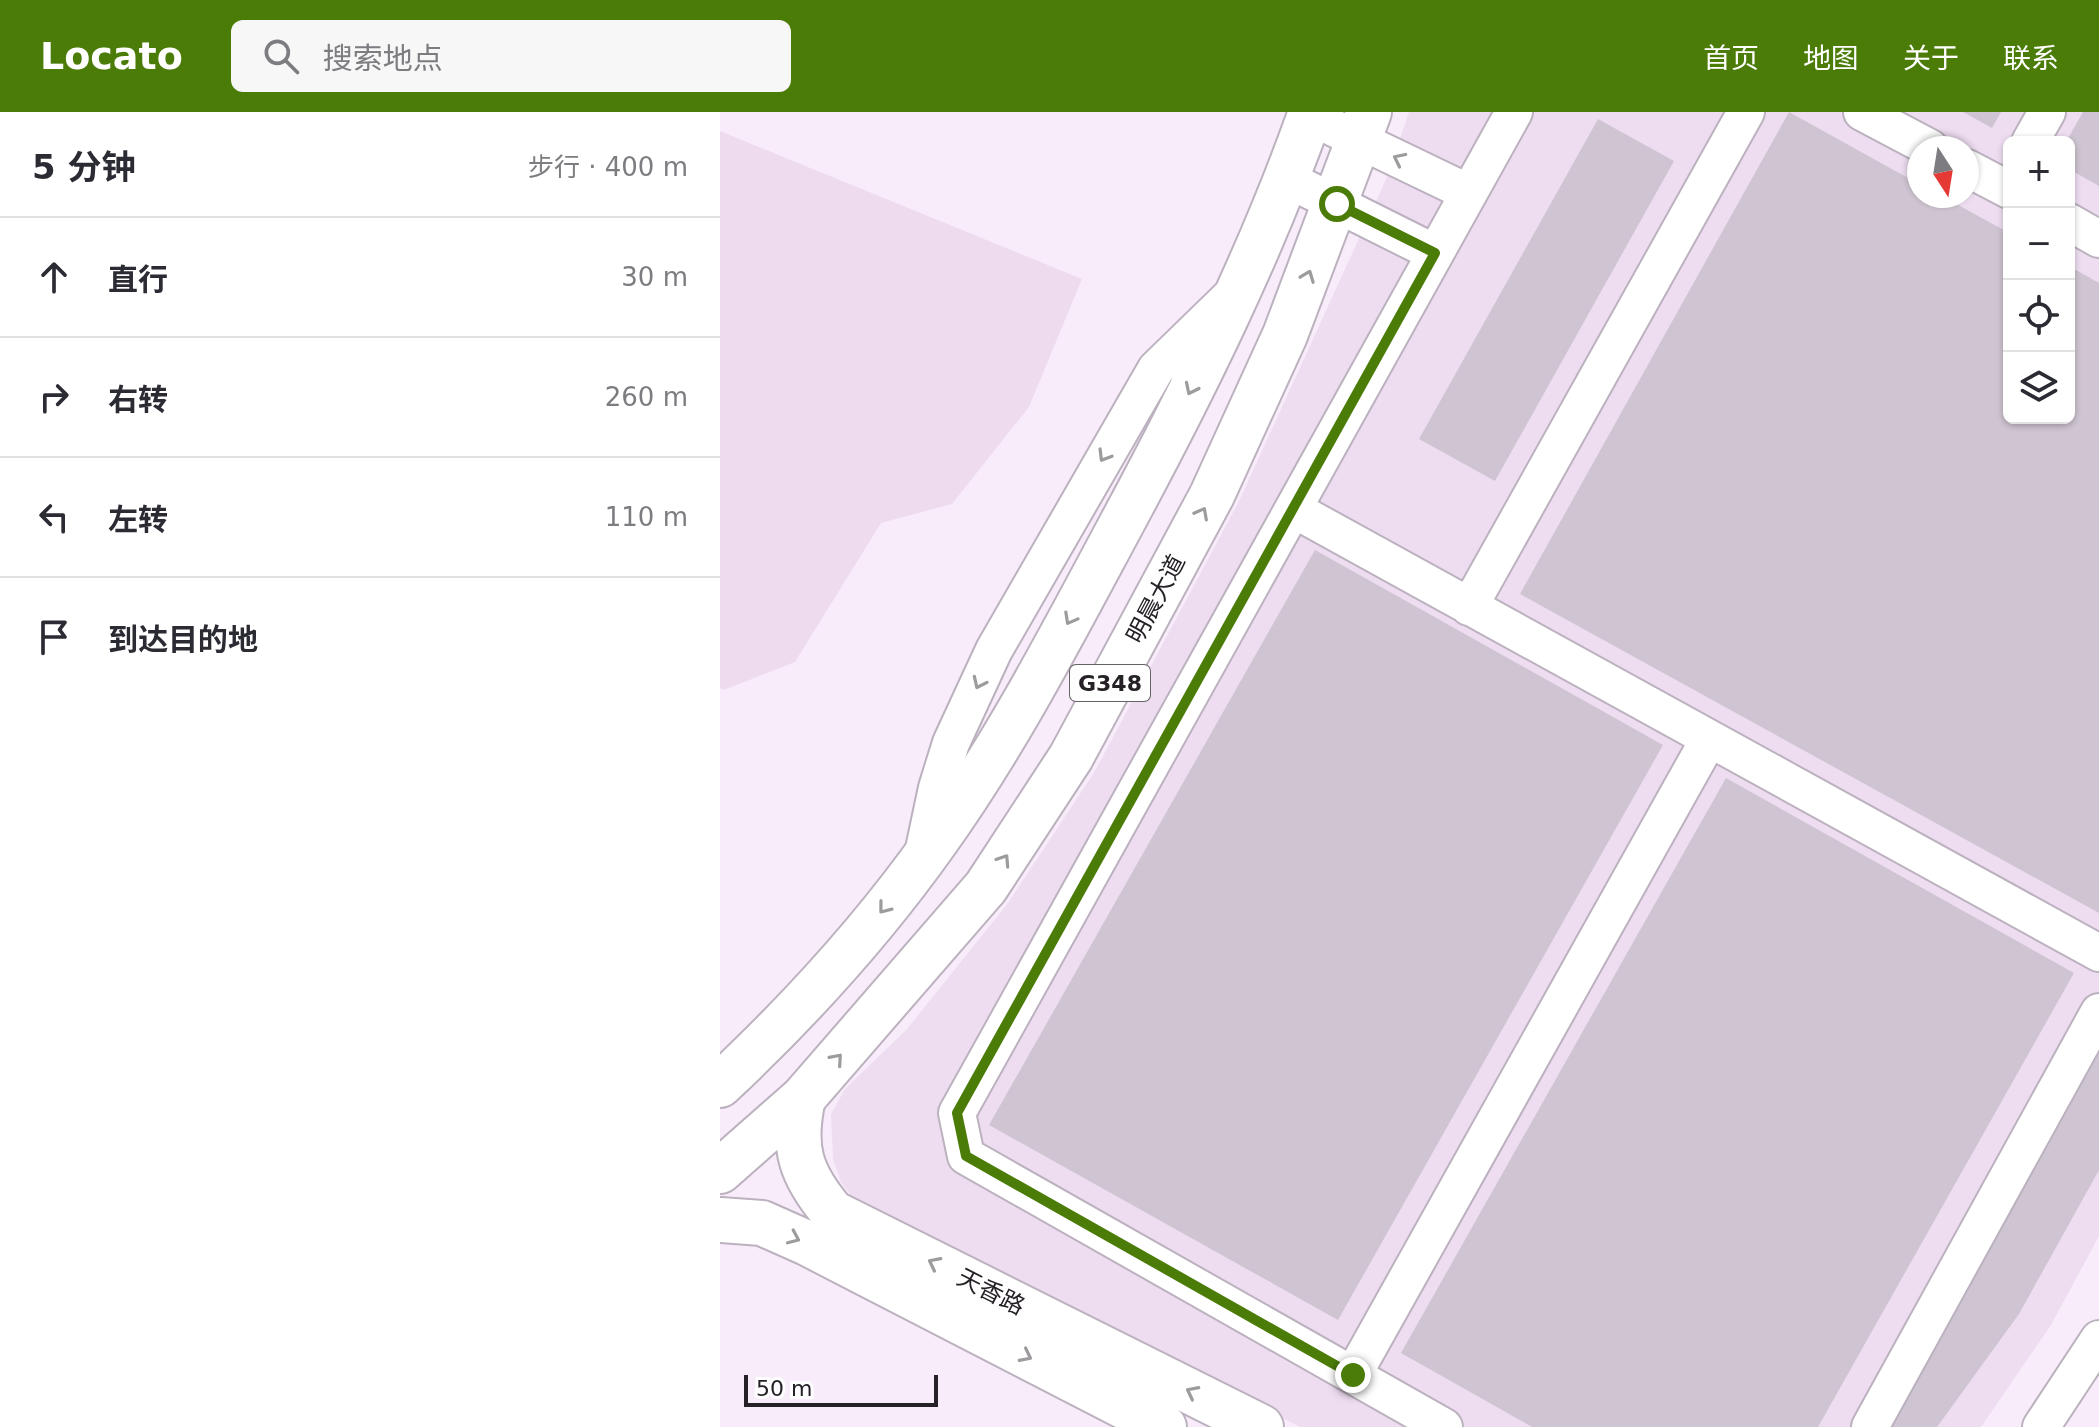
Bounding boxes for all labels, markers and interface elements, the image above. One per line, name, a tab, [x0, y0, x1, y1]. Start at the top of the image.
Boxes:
search box	[231, 20, 791, 92]
text: Locato	[40, 34, 183, 78]
icon: search	[259, 34, 303, 78]
text: 搜索地点	[323, 41, 443, 76]
text: 首页	[1703, 42, 1759, 75]
text: 地图	[1803, 42, 1859, 75]
text: 关于	[1903, 42, 1959, 75]
text: 联系	[2003, 42, 2059, 75]
north arrow	[1907, 136, 1979, 208]
map controls	[2003, 136, 2075, 424]
button: +	[2003, 136, 2075, 208]
text: 5 分钟	[32, 147, 136, 187]
text: 步行 · 400 m	[528, 152, 688, 182]
one-way arrow	[1392, 153, 1407, 169]
route start	[1319, 186, 1355, 222]
button: −	[2003, 208, 2075, 280]
icon: ahead	[32, 255, 76, 299]
text: 直行	[108, 262, 168, 297]
text: 30 m	[621, 262, 688, 292]
one-way arrow	[1298, 269, 1315, 283]
button: locate	[2003, 280, 2075, 352]
button: layers	[2003, 352, 2075, 424]
icon: right	[32, 375, 76, 419]
one-way arrow	[1184, 381, 1200, 395]
text: 右转	[108, 382, 168, 417]
text: 260 m	[605, 382, 688, 412]
one-way arrow	[1098, 447, 1114, 462]
icon: left	[32, 495, 76, 539]
text: 左转	[108, 502, 168, 537]
text: 110 m	[605, 502, 688, 532]
one-way arrow	[1193, 506, 1208, 521]
street label: 明晨大道	[1121, 550, 1191, 648]
one-way arrow	[1064, 610, 1080, 625]
icon: arrive	[32, 615, 76, 659]
text: 到达目的地	[108, 622, 258, 657]
road number: G348	[1070, 665, 1150, 701]
one-way arrow	[972, 675, 988, 690]
one-way arrow	[994, 854, 1009, 868]
one-way arrow	[879, 899, 894, 913]
one-way arrow	[827, 1053, 842, 1068]
one-way arrow	[786, 1228, 801, 1244]
one-way arrow	[927, 1258, 942, 1273]
street label: 天香路	[953, 1263, 1029, 1321]
one-way arrow	[1018, 1346, 1032, 1362]
route end	[1335, 1357, 1371, 1393]
scale bar	[744, 1371, 938, 1407]
text: 50 m	[756, 1376, 812, 1401]
one-way arrow	[1185, 1386, 1200, 1402]

